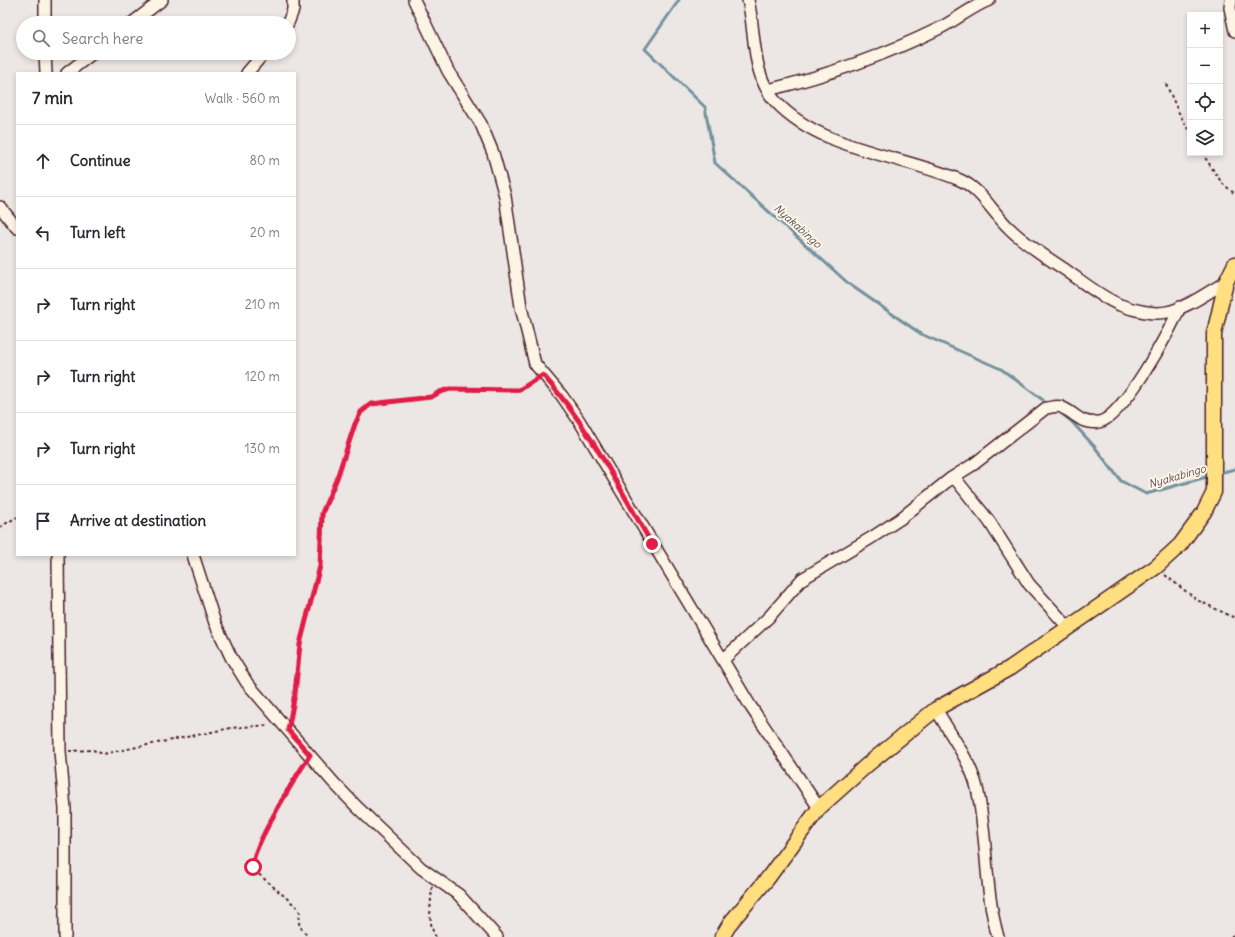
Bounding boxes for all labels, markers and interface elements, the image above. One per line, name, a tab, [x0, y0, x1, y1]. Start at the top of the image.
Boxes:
map controls	[1187, 12, 1223, 156]
button: +	[1187, 12, 1223, 48]
search box	[16, 16, 296, 60]
icon: search	[30, 27, 52, 49]
text: Search here	[62, 29, 143, 48]
button: −	[1187, 48, 1223, 84]
button: locate	[1187, 84, 1223, 120]
text: 7 min	[32, 87, 73, 109]
text: Walk · 560 m	[205, 90, 280, 107]
button: layers	[1187, 120, 1223, 156]
icon: ahead	[32, 150, 54, 172]
text: Continue	[70, 151, 131, 170]
text: 80 m	[249, 152, 280, 169]
water label: Nyakabingo	[771, 201, 825, 252]
icon: left	[32, 222, 54, 244]
text: Turn left	[70, 223, 125, 242]
text: 20 m	[250, 224, 280, 241]
icon: right	[32, 294, 54, 316]
text: Turn right	[70, 295, 135, 314]
text: 210 m	[245, 296, 280, 313]
icon: right	[32, 366, 54, 388]
text: Turn right	[70, 367, 135, 386]
text: 120 m	[245, 368, 280, 385]
icon: right	[32, 438, 54, 460]
text: Turn right	[70, 439, 135, 458]
text: 130 m	[244, 440, 280, 457]
water label: Nyakabingo	[1147, 461, 1208, 491]
icon: arrive	[32, 510, 54, 532]
text: Arrive at destination	[70, 511, 206, 530]
route end	[643, 535, 661, 553]
route start	[244, 858, 262, 876]

